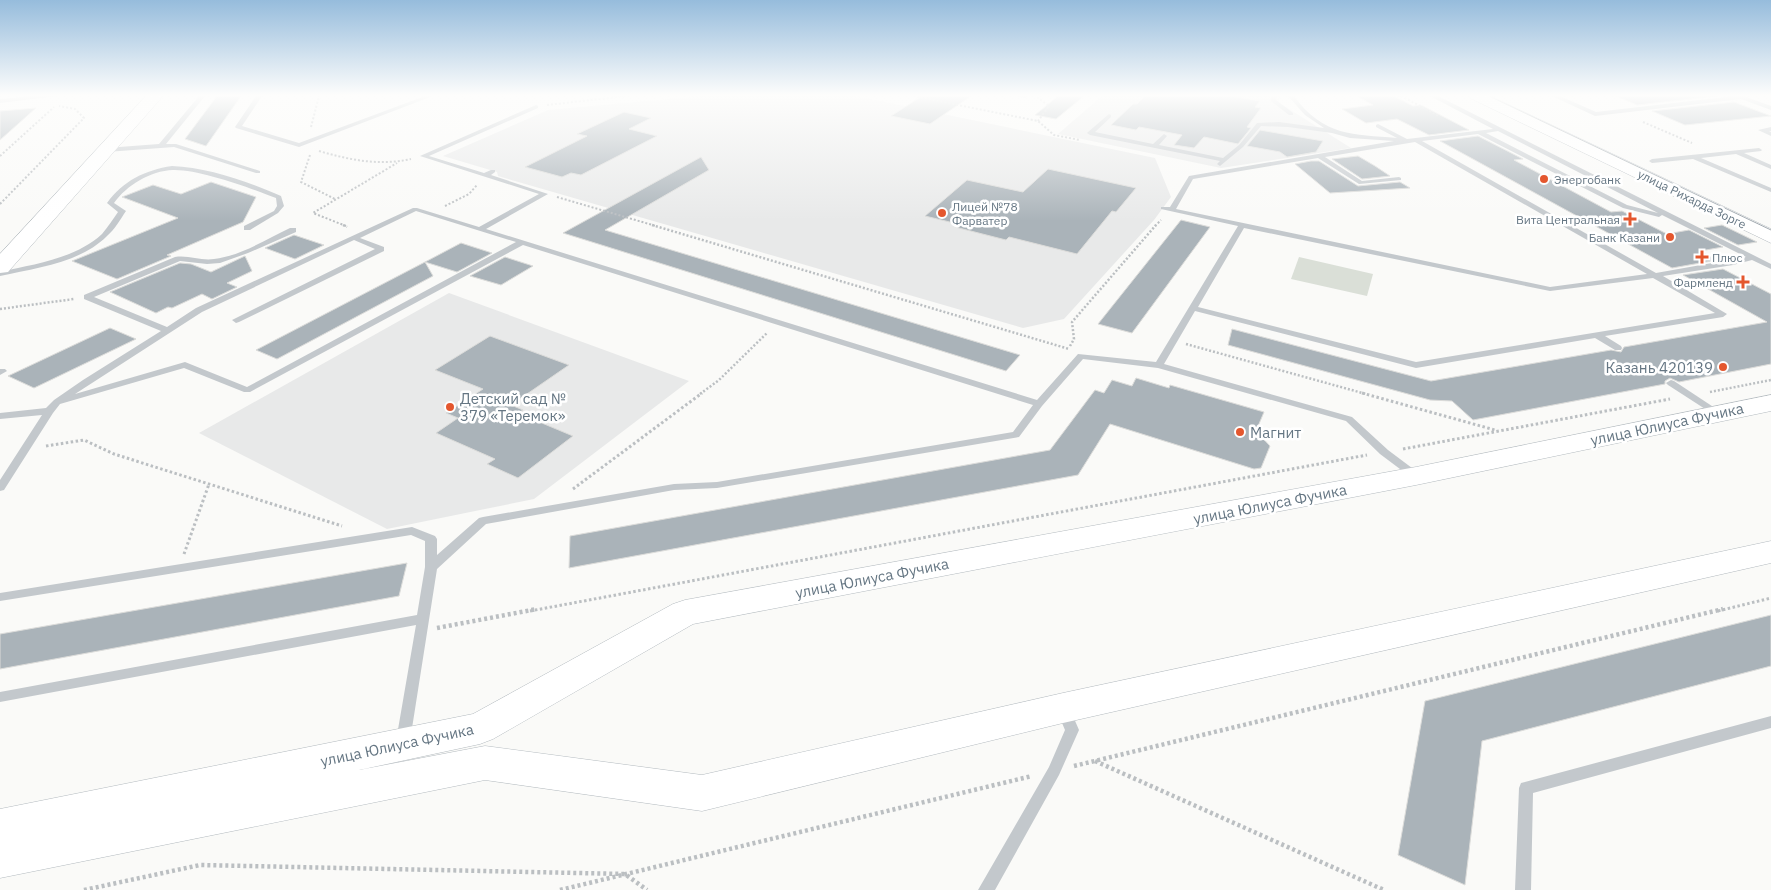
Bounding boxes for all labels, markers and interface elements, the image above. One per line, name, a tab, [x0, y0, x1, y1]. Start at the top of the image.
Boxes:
street label: улица Рихарда Зорге	[1635, 166, 1749, 232]
place label: Энергобанк	[1554, 172, 1621, 187]
marker: Энергобанк	[1538, 173, 1550, 185]
place label: Лицей №78 Фарватер	[952, 199, 1018, 228]
marker: Лицей №78 Фарватер	[936, 207, 948, 219]
place label: Вита Центральная	[1516, 212, 1620, 227]
marker: Вита Центральная	[1624, 213, 1636, 225]
place label: Банк Казани	[1589, 230, 1660, 245]
marker: Банк Казани	[1664, 231, 1676, 243]
place label: Плюс	[1712, 250, 1743, 265]
marker: Плюс	[1696, 251, 1708, 263]
place label: Фармленд	[1674, 275, 1733, 290]
marker: Фармленд	[1737, 276, 1749, 288]
place label: Казань 420139	[1606, 358, 1713, 377]
marker: Казань 420139	[1717, 361, 1729, 373]
place label: Детский сад № 379 «Теремок»	[460, 389, 567, 425]
street label: улица Юлиуса Фучика	[1589, 398, 1745, 450]
marker: Детский сад № 379 «Теремок»	[444, 401, 456, 413]
place label: Магнит	[1250, 423, 1301, 442]
marker: Магнит	[1234, 426, 1246, 438]
street label: улица Юлиуса Фучика	[1192, 480, 1348, 528]
street label: улица Юлиуса Фучика	[794, 554, 950, 602]
street label: улица Юлиуса Фучика	[319, 719, 475, 771]

